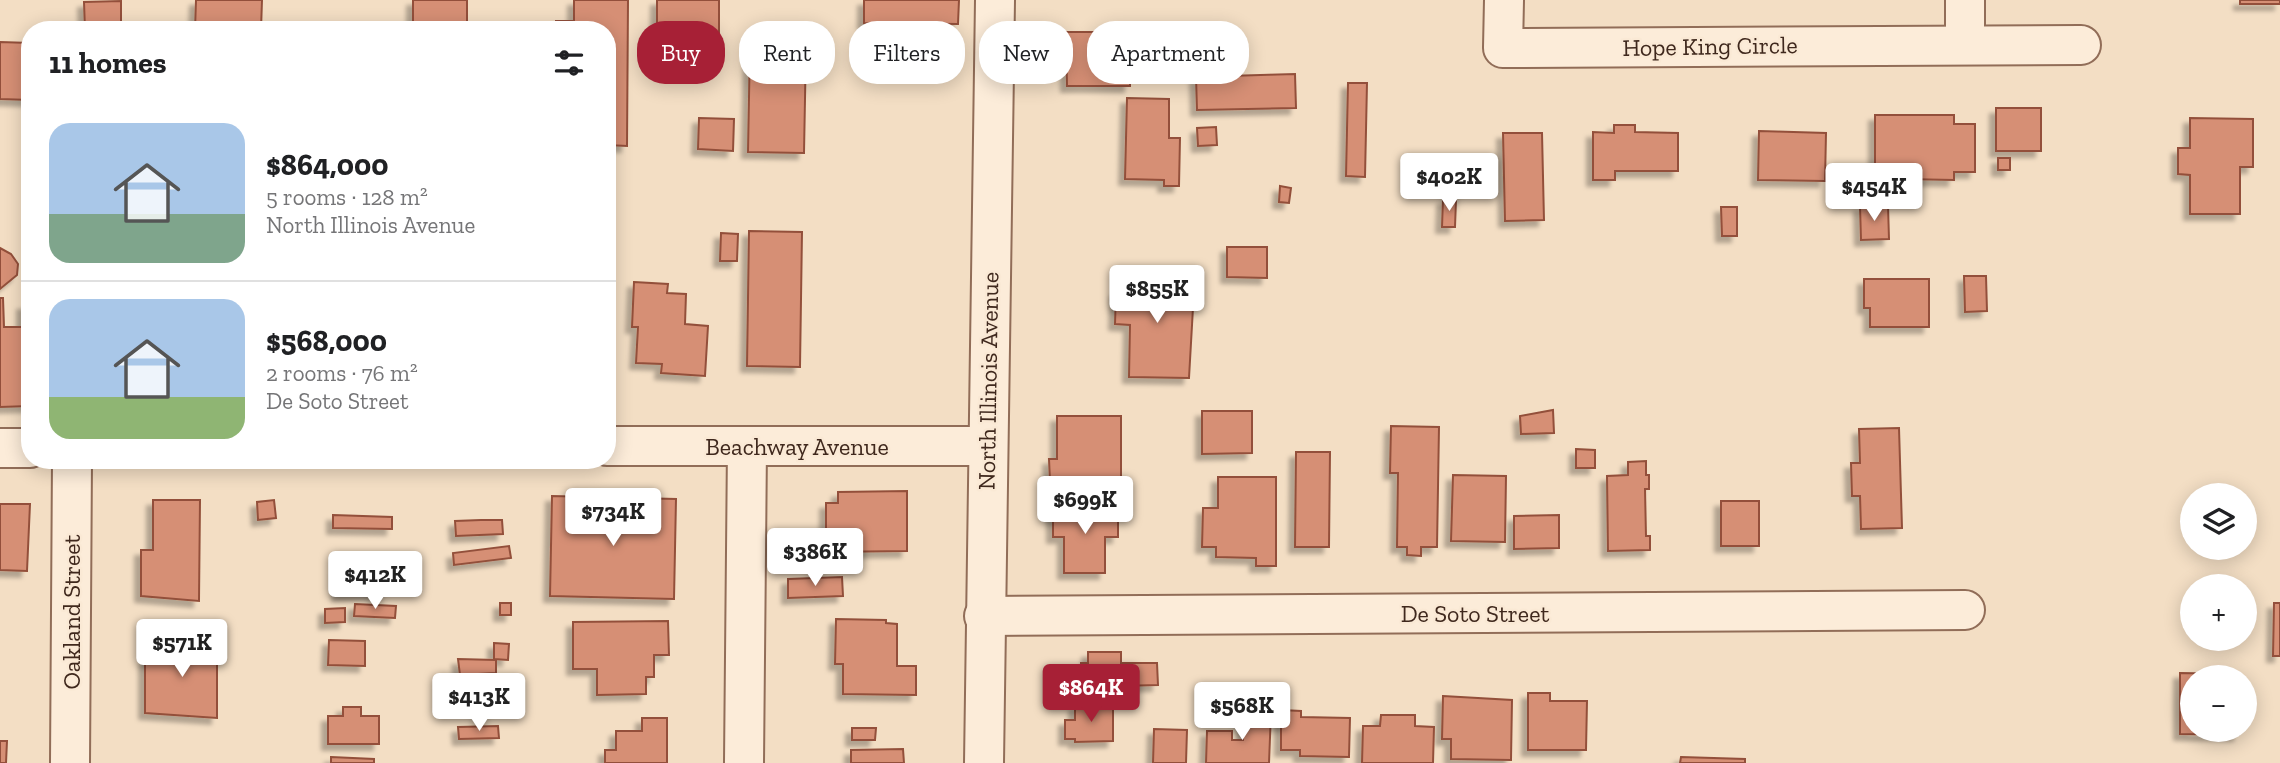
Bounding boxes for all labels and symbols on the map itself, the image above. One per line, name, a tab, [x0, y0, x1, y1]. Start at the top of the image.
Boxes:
street label: Hope King Circle	[1622, 30, 1798, 62]
pin: $402K	[1400, 154, 1498, 213]
pin: $454K	[1825, 164, 1923, 223]
pin: $855K	[1108, 266, 1206, 325]
street label: North Illinois Avenue	[972, 272, 1004, 490]
street label: Beachway Avenue	[705, 432, 889, 461]
pin: $699K	[1036, 476, 1134, 536]
pin: $734K	[564, 489, 662, 548]
pin: $386K	[766, 528, 864, 588]
street label: Oakland Street	[57, 534, 86, 690]
pin: $412K	[326, 552, 424, 611]
street label: De Soto Street	[1401, 599, 1549, 628]
pin: $571K	[133, 620, 231, 679]
pin: $864K	[1042, 664, 1140, 724]
pin: $413K	[430, 674, 528, 733]
pin: $568K	[1193, 682, 1291, 742]

